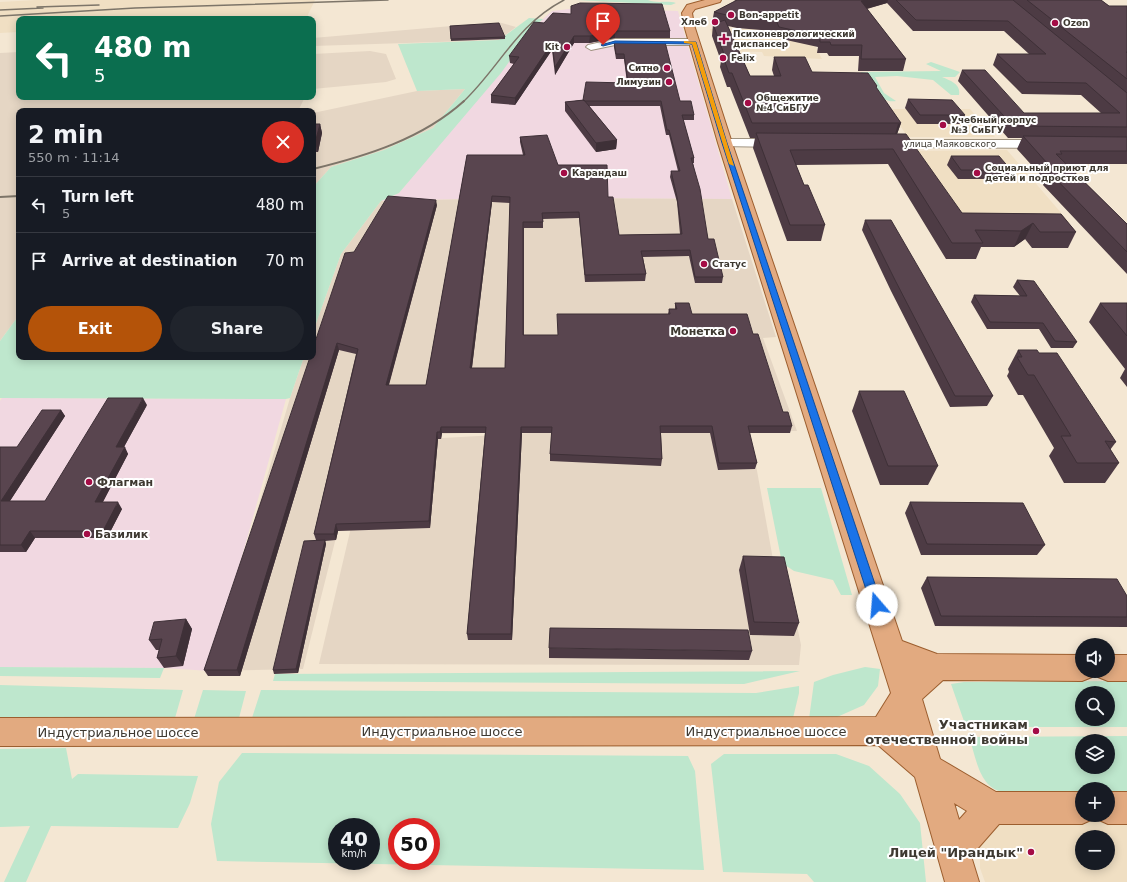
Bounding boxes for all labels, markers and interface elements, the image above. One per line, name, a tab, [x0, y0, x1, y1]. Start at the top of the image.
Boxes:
pin	[586, 4, 620, 45]
icon: arrive	[592, 10, 614, 32]
marker: Bon-appetit	[726, 10, 736, 20]
place label: Bon-appetit	[739, 10, 800, 20]
place label: Хлеб	[681, 17, 707, 27]
marker: Хлеб	[710, 17, 720, 27]
marker: Ozon	[1050, 18, 1060, 28]
place label: Ozon	[1063, 18, 1088, 28]
place label: Психоневрологический диспансер	[733, 29, 855, 49]
text: 480 m	[94, 31, 191, 64]
icon: left	[28, 32, 80, 84]
marker: Психоневрологический диспансер	[718, 33, 730, 45]
place label: Kit	[545, 42, 560, 52]
marker: Kit	[562, 42, 572, 52]
marker: Felix	[718, 53, 728, 63]
place label: Felix	[731, 53, 755, 63]
place label: Ситно	[628, 63, 659, 73]
marker: Ситно	[662, 63, 672, 73]
text: 5	[94, 65, 105, 86]
place label: Лимузин	[616, 77, 661, 87]
marker: Лимузин	[664, 77, 674, 87]
place label: Общежитие №4 СиБГУ	[756, 93, 819, 113]
marker: Общежитие №4 СиБГУ	[743, 98, 753, 108]
place label: Учебный корпус №3 СиБГУ	[951, 115, 1036, 135]
marker: Учебный корпус №3 СиБГУ	[938, 120, 948, 130]
text: 2 min	[28, 121, 103, 149]
button: close	[262, 121, 304, 163]
street label: улица Маяковского	[904, 139, 997, 149]
text: 550 m · 11:14	[28, 150, 119, 165]
place label: Социальный приют для детей и подростков	[985, 163, 1109, 183]
marker: Карандаш	[559, 168, 569, 178]
place label: Карандаш	[572, 168, 627, 178]
marker: Социальный приют для детей и подростков	[972, 168, 982, 178]
text: Turn left	[62, 188, 134, 206]
icon: left	[28, 194, 50, 216]
text: 480 m	[256, 196, 304, 214]
text: 5	[62, 206, 70, 221]
icon: arrive	[28, 250, 50, 272]
text: Arrive at destination	[62, 252, 237, 270]
text: 70 m	[266, 252, 304, 270]
marker: Статус	[699, 259, 709, 269]
place label: Статус	[712, 259, 746, 269]
button: Exit	[28, 306, 162, 352]
button: Share	[170, 306, 304, 352]
place label: Монетка	[670, 325, 725, 338]
marker: Монетка	[728, 326, 738, 336]
place label: Флагман	[97, 476, 153, 489]
marker: Флагман	[84, 477, 94, 487]
place label: Базилик	[95, 528, 149, 541]
marker: Базилик	[82, 529, 92, 539]
position arrow	[856, 584, 898, 626]
map controls	[1075, 638, 1115, 870]
button: sound	[1075, 638, 1115, 678]
button: search	[1075, 686, 1115, 726]
place label: Участникам отечественной войны	[865, 717, 1028, 747]
street label: Индустриальное шоссе	[362, 724, 523, 739]
street label: Индустриальное шоссе	[686, 724, 847, 739]
street label: Индустриальное шоссе	[38, 725, 199, 740]
marker: Участникам отечественной войны	[1031, 726, 1041, 736]
button: layers	[1075, 734, 1115, 774]
button: +	[1075, 782, 1115, 822]
speed limit sign: 50	[388, 818, 440, 870]
text: 40	[340, 827, 368, 851]
button: −	[1075, 830, 1115, 870]
place label: Лицей "Ирандык"	[888, 845, 1023, 860]
marker: Лицей "Ирандык"	[1026, 847, 1036, 857]
text: km/h	[341, 848, 367, 859]

